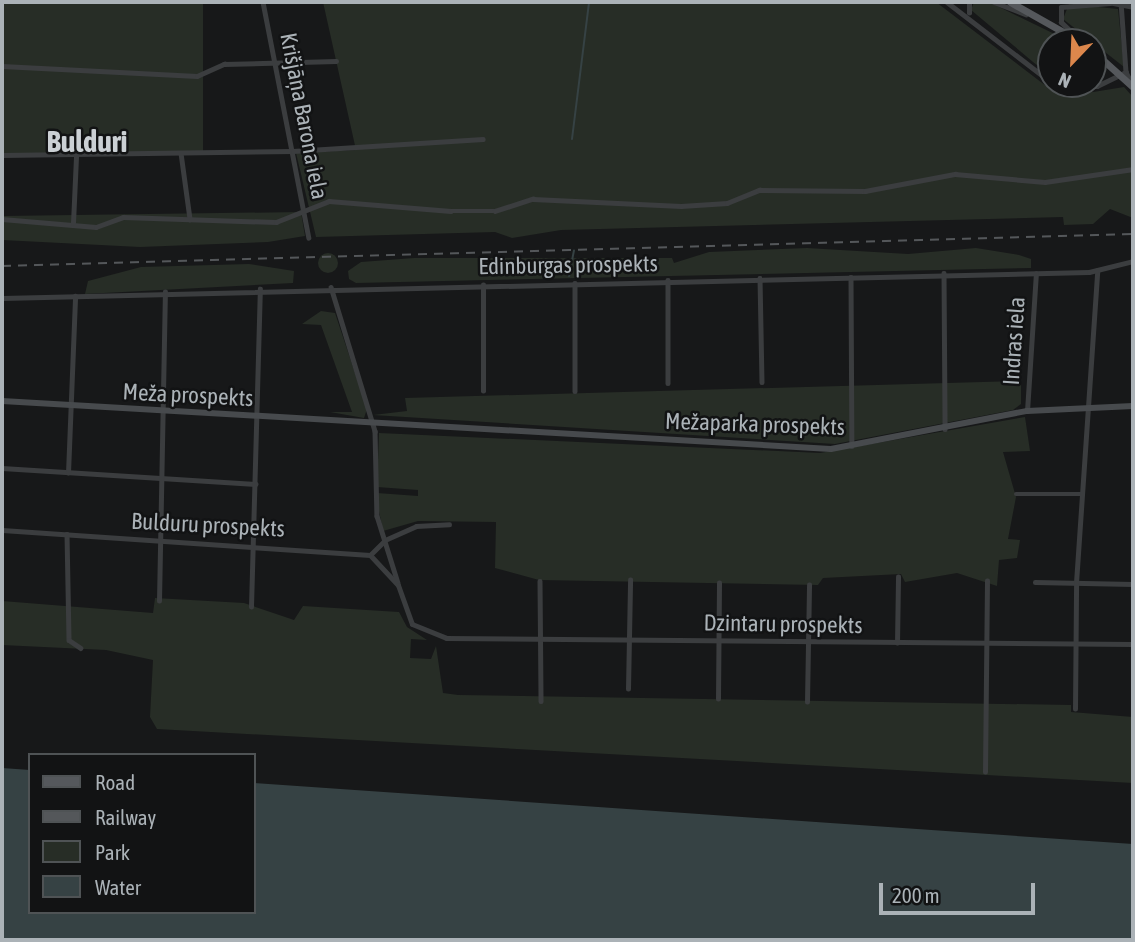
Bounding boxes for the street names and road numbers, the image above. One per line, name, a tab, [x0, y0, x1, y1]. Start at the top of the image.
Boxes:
street label: Krišjāņa Barona iela	[274, 30, 334, 202]
street label: Edinburgas prospekts	[478, 250, 658, 280]
street label: Indras iela	[997, 296, 1031, 386]
street label: Meža prospekts	[122, 378, 254, 412]
street label: Mežaparka prospekts	[665, 407, 845, 441]
street label: Bulduru prospekts	[131, 507, 285, 543]
street label: Dzintaru prospekts	[703, 609, 863, 639]

